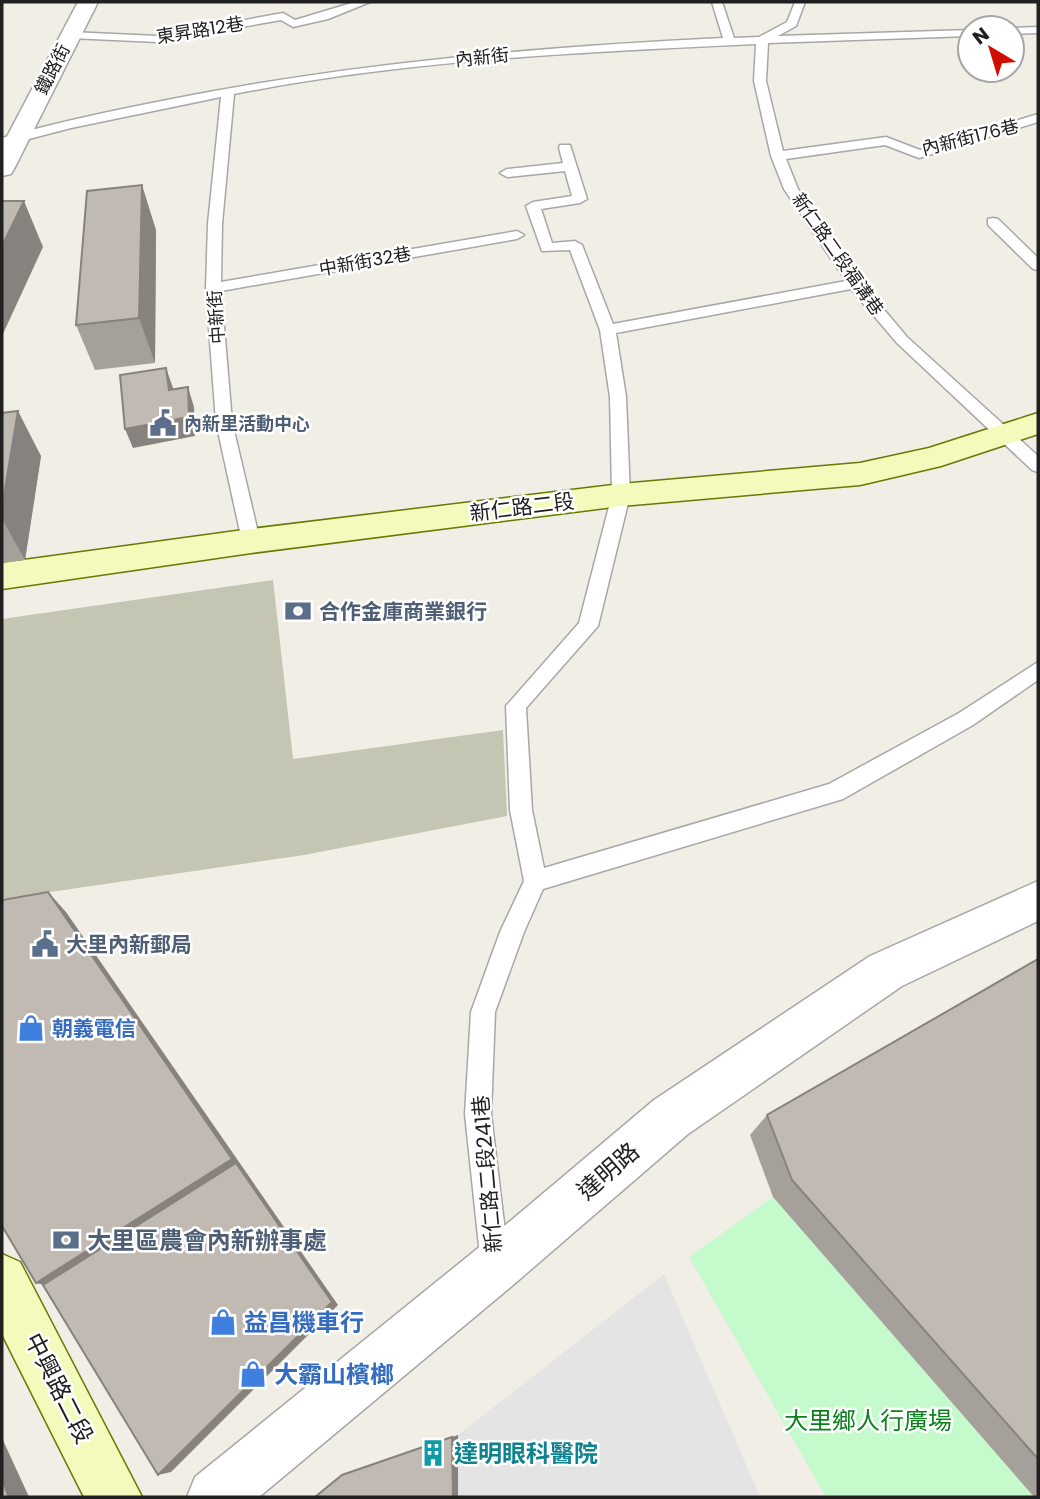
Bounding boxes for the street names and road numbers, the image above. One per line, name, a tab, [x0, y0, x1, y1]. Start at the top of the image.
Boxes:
street label: 東昇路12巷	[155, 11, 245, 49]
street label: 鐵路街	[29, 39, 75, 99]
street label: 內新街	[454, 42, 510, 72]
street label: 內新街176巷	[919, 113, 1021, 161]
street label: 新仁路二段福溝巷	[786, 188, 890, 320]
street label: 中新街32巷	[317, 241, 413, 281]
street label: 中新街	[202, 289, 230, 345]
street label: 新仁路二段	[468, 486, 576, 528]
street label: 新仁路二段241巷	[466, 1094, 508, 1254]
street label: 達明路	[570, 1135, 646, 1207]
street label: 中興路二段	[17, 1327, 101, 1449]

